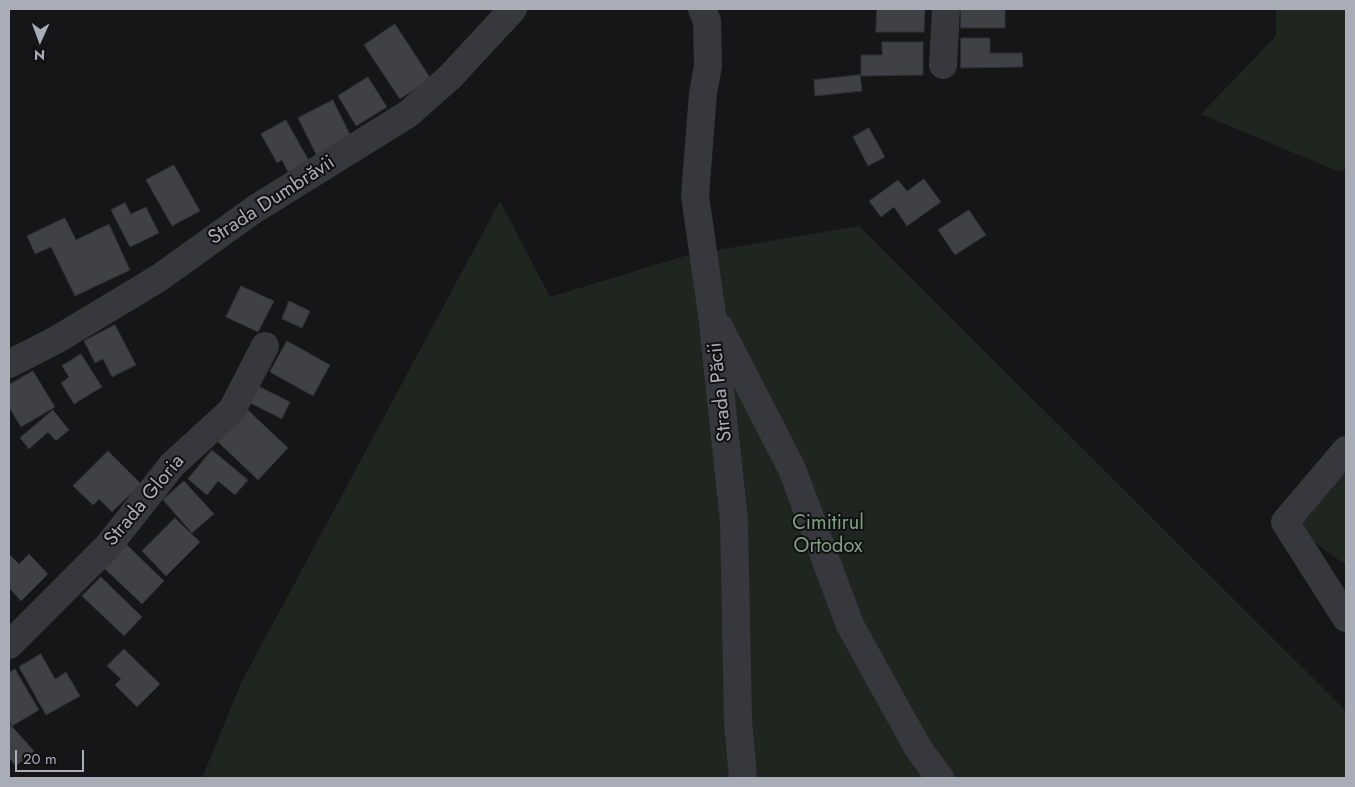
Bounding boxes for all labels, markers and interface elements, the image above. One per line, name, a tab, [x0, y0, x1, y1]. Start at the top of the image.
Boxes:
north arrow	[15, 15, 65, 65]
text: N	[34, 45, 45, 65]
street label: Strada Dumbrăvii	[204, 151, 340, 251]
street label: Strada Păcii	[704, 341, 738, 443]
street label: Strada Gloria	[100, 450, 190, 552]
park label: Cimitirul Ortodox	[792, 512, 864, 559]
scale bar	[18, 740, 86, 772]
text: 20 m	[23, 748, 57, 770]

